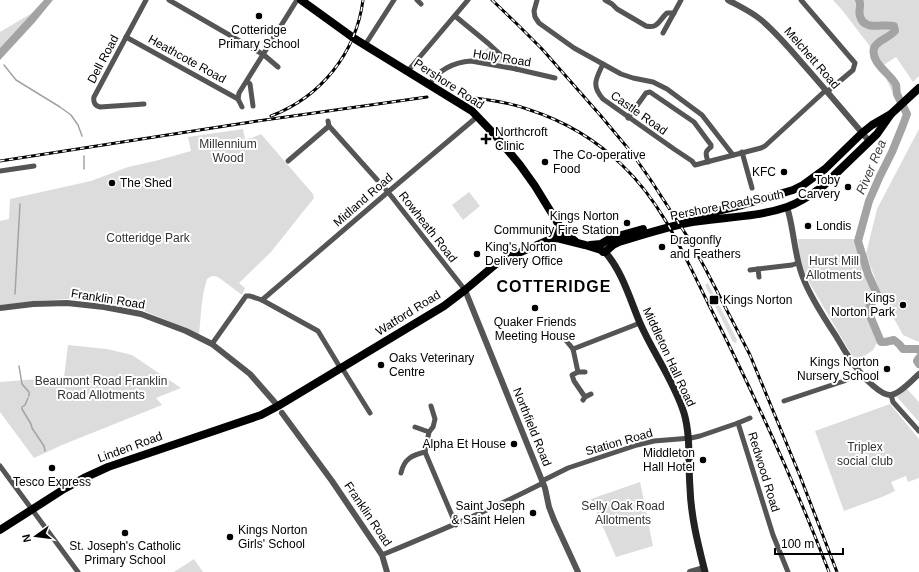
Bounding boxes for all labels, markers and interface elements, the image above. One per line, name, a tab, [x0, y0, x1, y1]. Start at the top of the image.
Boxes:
marker: Cotteridge Primary School	[254, 11, 264, 21]
place label: Cotteridge Primary School	[218, 23, 300, 51]
street label: Melchett Road	[781, 24, 843, 92]
street label: Dell Road	[84, 32, 122, 86]
street label: Heathcote Road	[146, 32, 228, 86]
street label: Holly Road	[472, 46, 532, 70]
street label: Pershore Road	[411, 56, 487, 112]
street label: Castle Road	[608, 88, 670, 138]
place label: Northcroft Clinic	[495, 125, 548, 153]
marker: Northcroft Clinic	[480, 133, 492, 145]
park label: Millennium Wood	[199, 137, 257, 165]
water label: River Rea	[853, 137, 889, 197]
place label: The Co-operative Food	[553, 148, 646, 176]
marker: The Co-operative Food	[540, 157, 550, 167]
place label: KFC	[752, 165, 776, 179]
marker: KFC	[779, 167, 789, 177]
street label: Midland Road	[330, 170, 396, 230]
place label: Toby Carvery	[798, 173, 840, 201]
place label: The Shed	[120, 176, 172, 190]
marker: The Shed	[107, 178, 117, 188]
marker: Toby Carvery	[843, 182, 853, 192]
street label: Pershore Road South	[669, 187, 785, 223]
street label: Rowheath Road	[396, 189, 460, 265]
place label: Kings Norton Community Fire Station	[494, 209, 619, 237]
marker: Kings Norton Community Fire Station	[622, 218, 632, 228]
place label: Londis	[816, 219, 851, 233]
marker: Londis	[803, 221, 813, 231]
park label: Cotteridge Park	[106, 231, 191, 245]
place label: Dragonfly and Feathers	[670, 233, 741, 261]
place label: King's Norton Delivery Office	[485, 240, 563, 268]
marker: Dragonfly and Feathers	[657, 242, 667, 252]
marker: King's Norton Delivery Office	[472, 249, 482, 259]
park label: Hurst Mill Allotments	[806, 254, 862, 282]
district label: COTTERIDGE	[497, 278, 611, 295]
street label: Franklin Road	[70, 286, 146, 312]
street label: Watford Road	[373, 288, 443, 338]
place label: Kings Norton Park	[831, 291, 896, 319]
place label: Kings Norton	[723, 293, 792, 307]
marker: Kings Norton	[708, 294, 720, 306]
marker: Kings Norton Park	[898, 300, 908, 310]
marker: Quaker Friends Meeting House	[530, 303, 540, 313]
street label: Middleton Hall Road	[640, 305, 698, 409]
place label: Quaker Friends Meeting House	[494, 315, 576, 343]
place label: Oaks Veterinary Centre	[389, 351, 474, 379]
place label: Kings Norton Nursery School	[797, 355, 879, 383]
marker: Oaks Veterinary Centre	[376, 360, 386, 370]
marker: Kings Norton Nursery School	[882, 364, 892, 374]
park label: Beaumont Road Franklin Road Allotments	[35, 374, 167, 402]
street label: Northfield Road	[510, 386, 554, 468]
street label: Station Road	[584, 426, 654, 458]
street label: Linden Road	[96, 429, 164, 465]
street label: Redwood Road	[745, 430, 783, 514]
place label: Alpha Et House	[423, 437, 506, 451]
marker: Alpha Et House	[509, 439, 519, 449]
park label: Triplex social club	[837, 440, 893, 468]
place label: Middleton Hall Hotel	[643, 446, 695, 474]
marker: Middleton Hall Hotel	[698, 455, 708, 465]
marker: Tesco Express	[47, 463, 57, 473]
place label: Tesco Express	[13, 475, 91, 489]
street label: Franklin Road	[341, 479, 395, 549]
place label: Saint Joseph & Saint Helen	[452, 499, 525, 527]
park label: Selly Oak Road Allotments	[581, 499, 665, 527]
marker: Saint Joseph & Saint Helen	[528, 508, 538, 518]
north arrow	[16, 516, 56, 556]
place label: Kings Norton Girls' School	[238, 523, 307, 551]
marker: St. Joseph's Catholic Primary School	[120, 528, 130, 538]
scale bar	[775, 530, 843, 556]
marker: Kings Norton Girls' School	[225, 532, 235, 542]
text: N	[20, 533, 33, 544]
text: 100 m	[781, 537, 814, 551]
place label: St. Joseph's Catholic Primary School	[69, 539, 181, 567]

